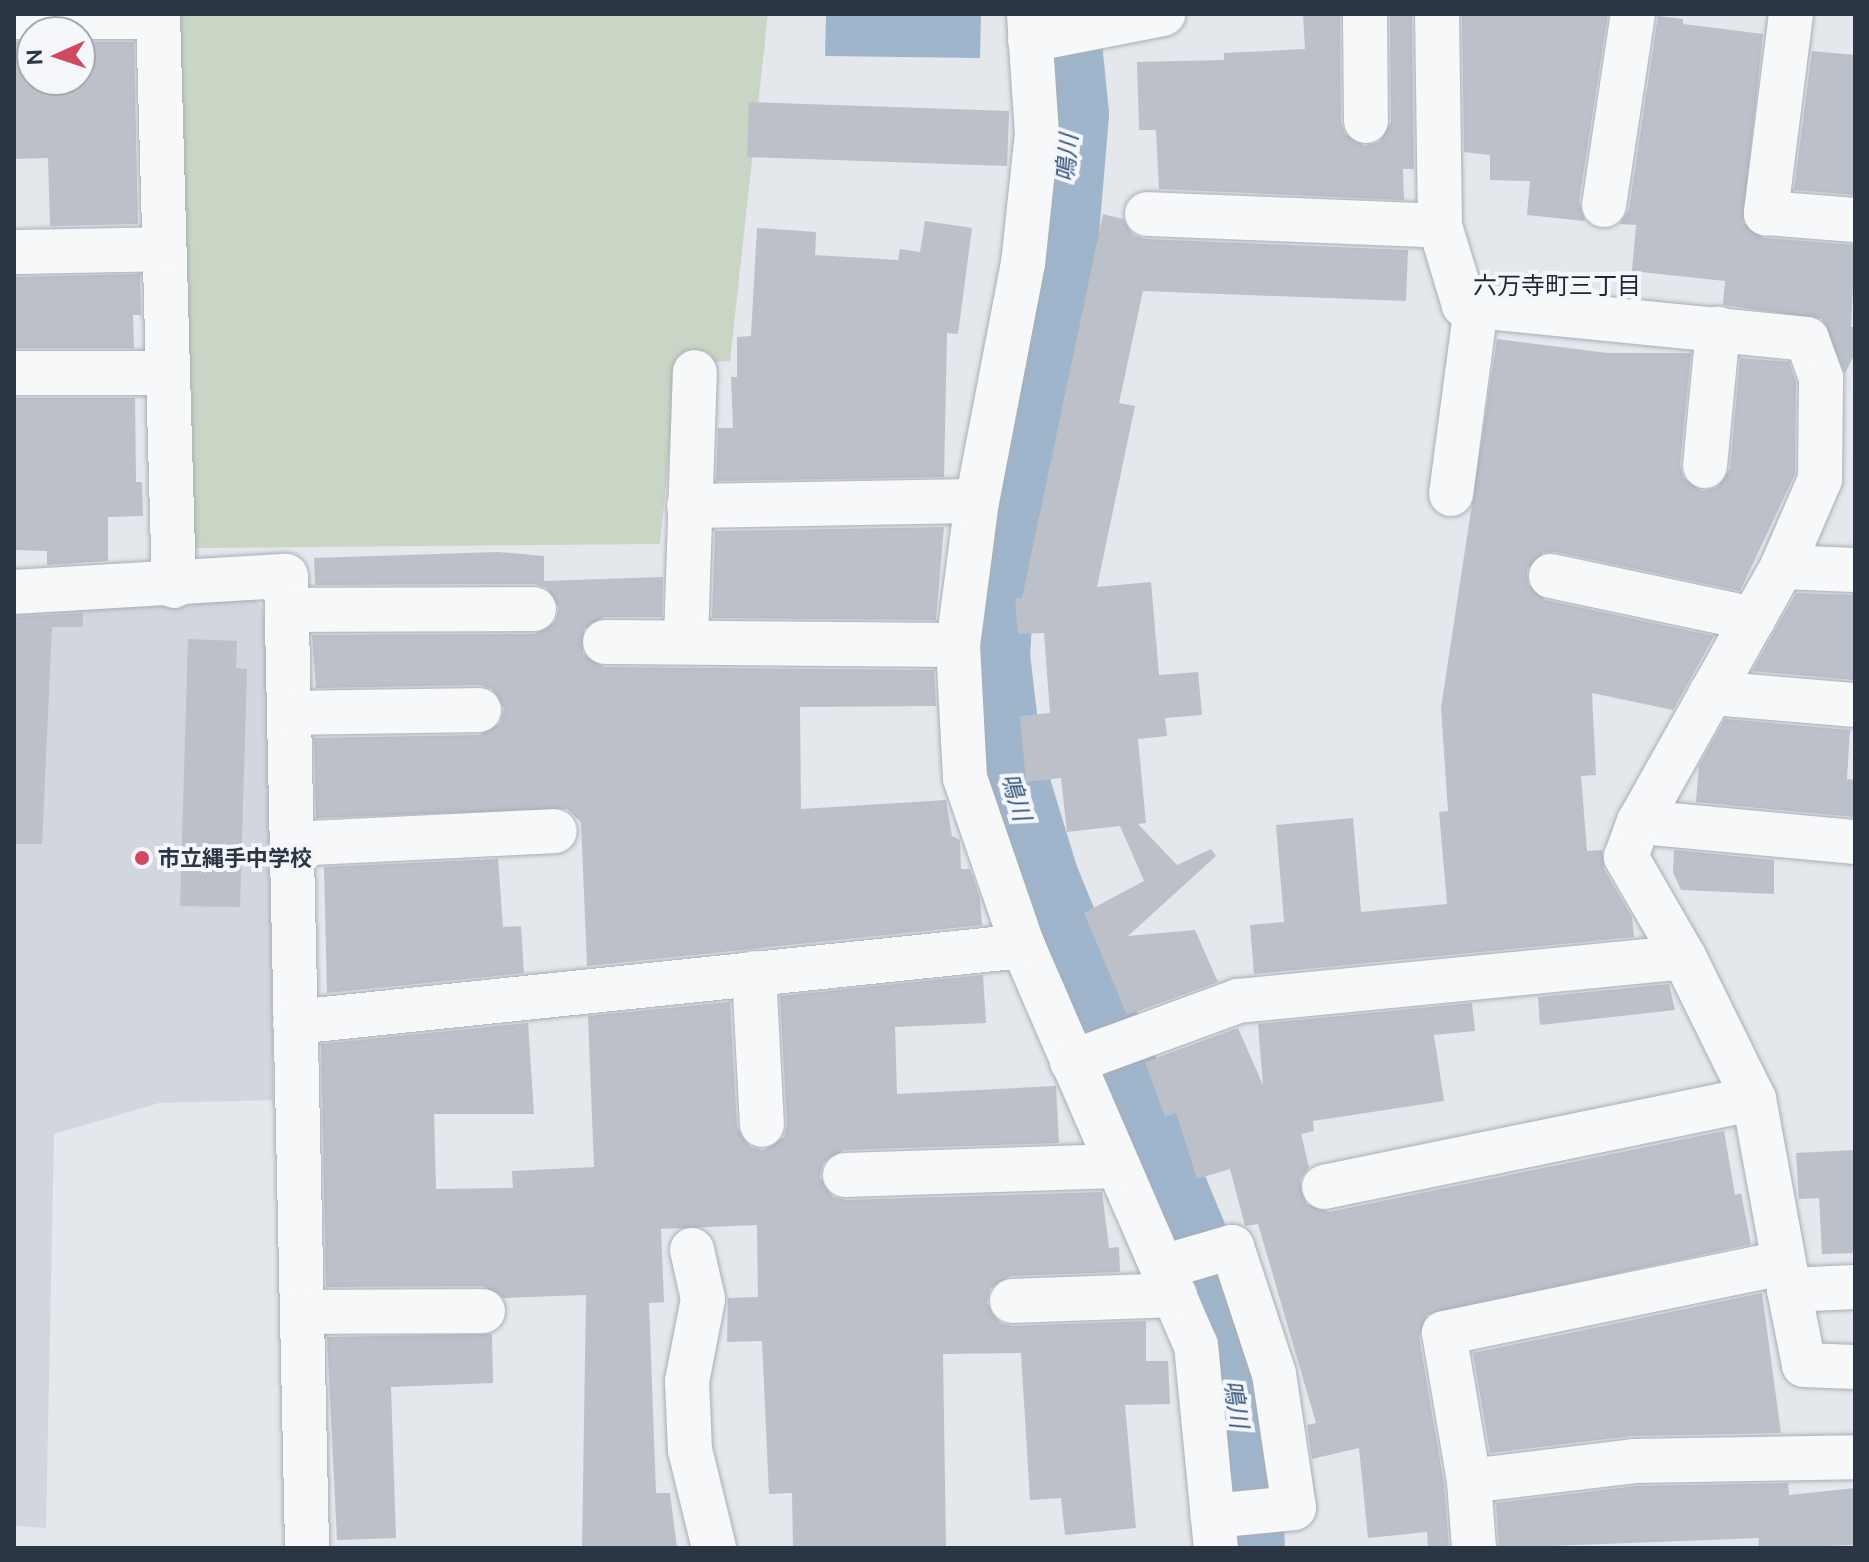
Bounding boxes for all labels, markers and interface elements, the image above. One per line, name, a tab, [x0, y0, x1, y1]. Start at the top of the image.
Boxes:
north arrow	[16, 16, 96, 96]
text: N	[21, 48, 46, 66]
water label: 鳴川	[1051, 133, 1083, 183]
district label: 六万寺町三丁目	[1473, 272, 1641, 300]
water label: 鳴川	[995, 770, 1037, 824]
place label: 市立縄手中学校	[158, 845, 312, 871]
marker: 市立縄手中学校	[133, 849, 151, 867]
water label: 鳴川	[1218, 1378, 1254, 1430]

